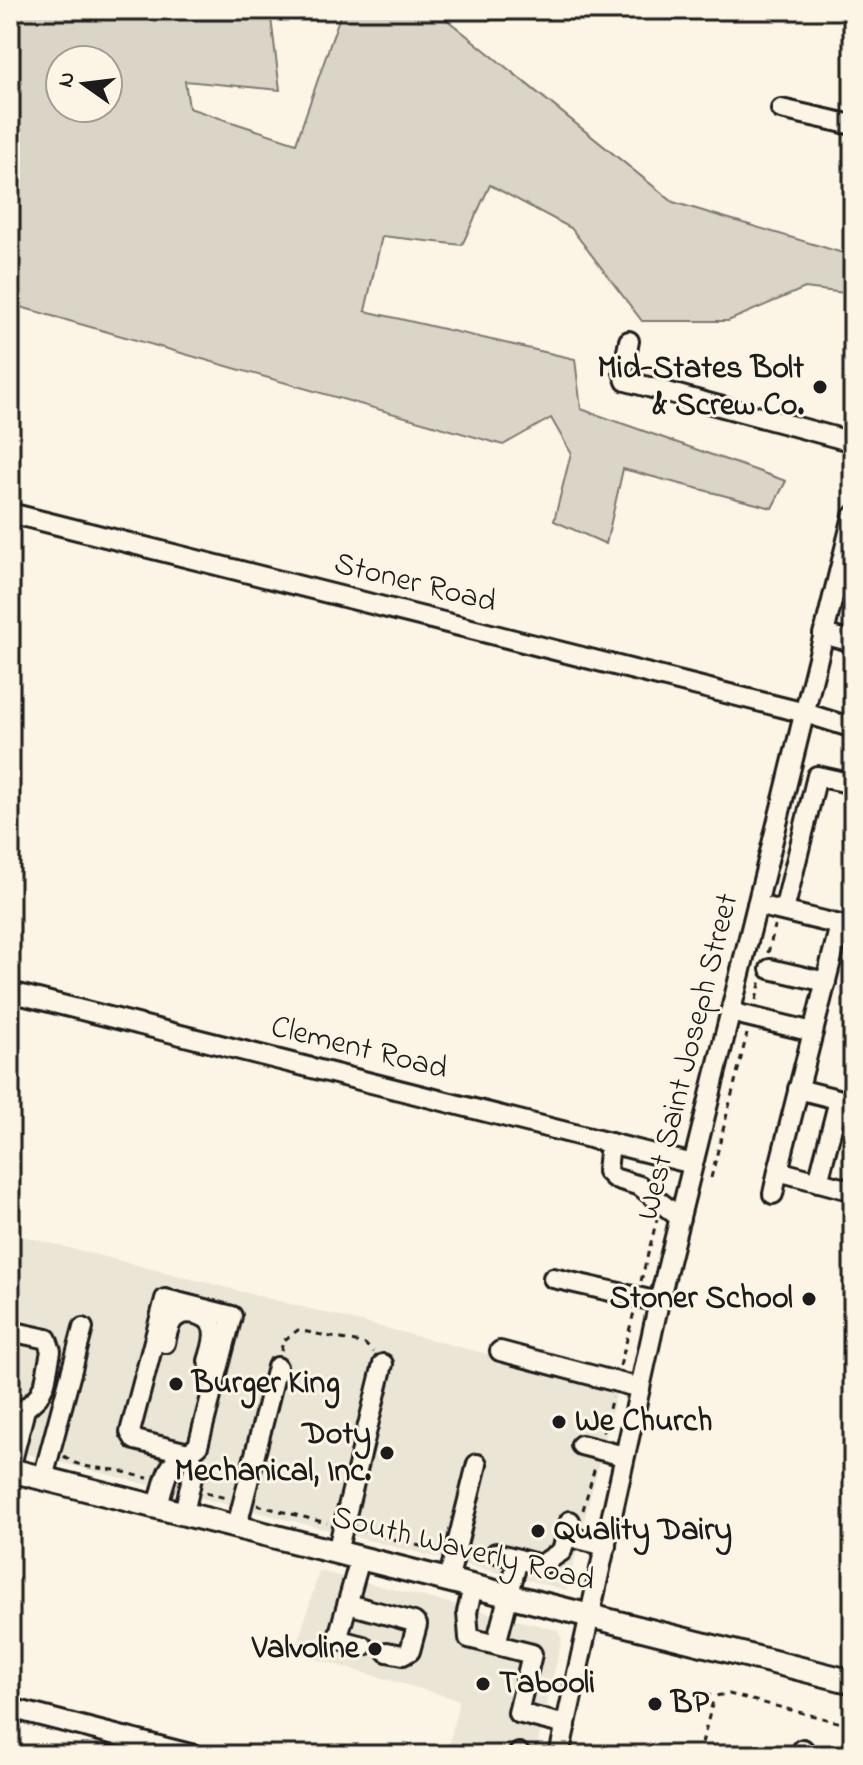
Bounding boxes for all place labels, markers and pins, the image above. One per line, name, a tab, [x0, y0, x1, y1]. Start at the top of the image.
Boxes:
place label: Mid-States Bolt & Screw Co.	[598, 346, 804, 430]
marker: Mid-States Bolt & Screw Co.	[811, 378, 829, 396]
place label: Stoner School	[609, 1276, 793, 1323]
marker: Stoner School	[800, 1290, 818, 1308]
place label: Burger King	[190, 1361, 340, 1409]
marker: Burger King	[167, 1375, 185, 1393]
place label: We Church	[575, 1399, 712, 1446]
place label: Doty Mechanical, Inc.	[175, 1412, 371, 1496]
marker: We Church	[550, 1413, 568, 1431]
marker: Doty Mechanical, Inc.	[378, 1444, 396, 1462]
place label: Quality Dairy	[554, 1508, 732, 1556]
marker: Quality Dairy	[529, 1522, 547, 1540]
place label: Valvoline	[251, 1626, 361, 1673]
marker: Valvoline	[366, 1640, 384, 1658]
place label: Tabooli	[499, 1661, 595, 1708]
marker: Tabooli	[474, 1675, 492, 1693]
place label: BP	[669, 1681, 710, 1728]
marker: BP	[646, 1695, 664, 1713]

